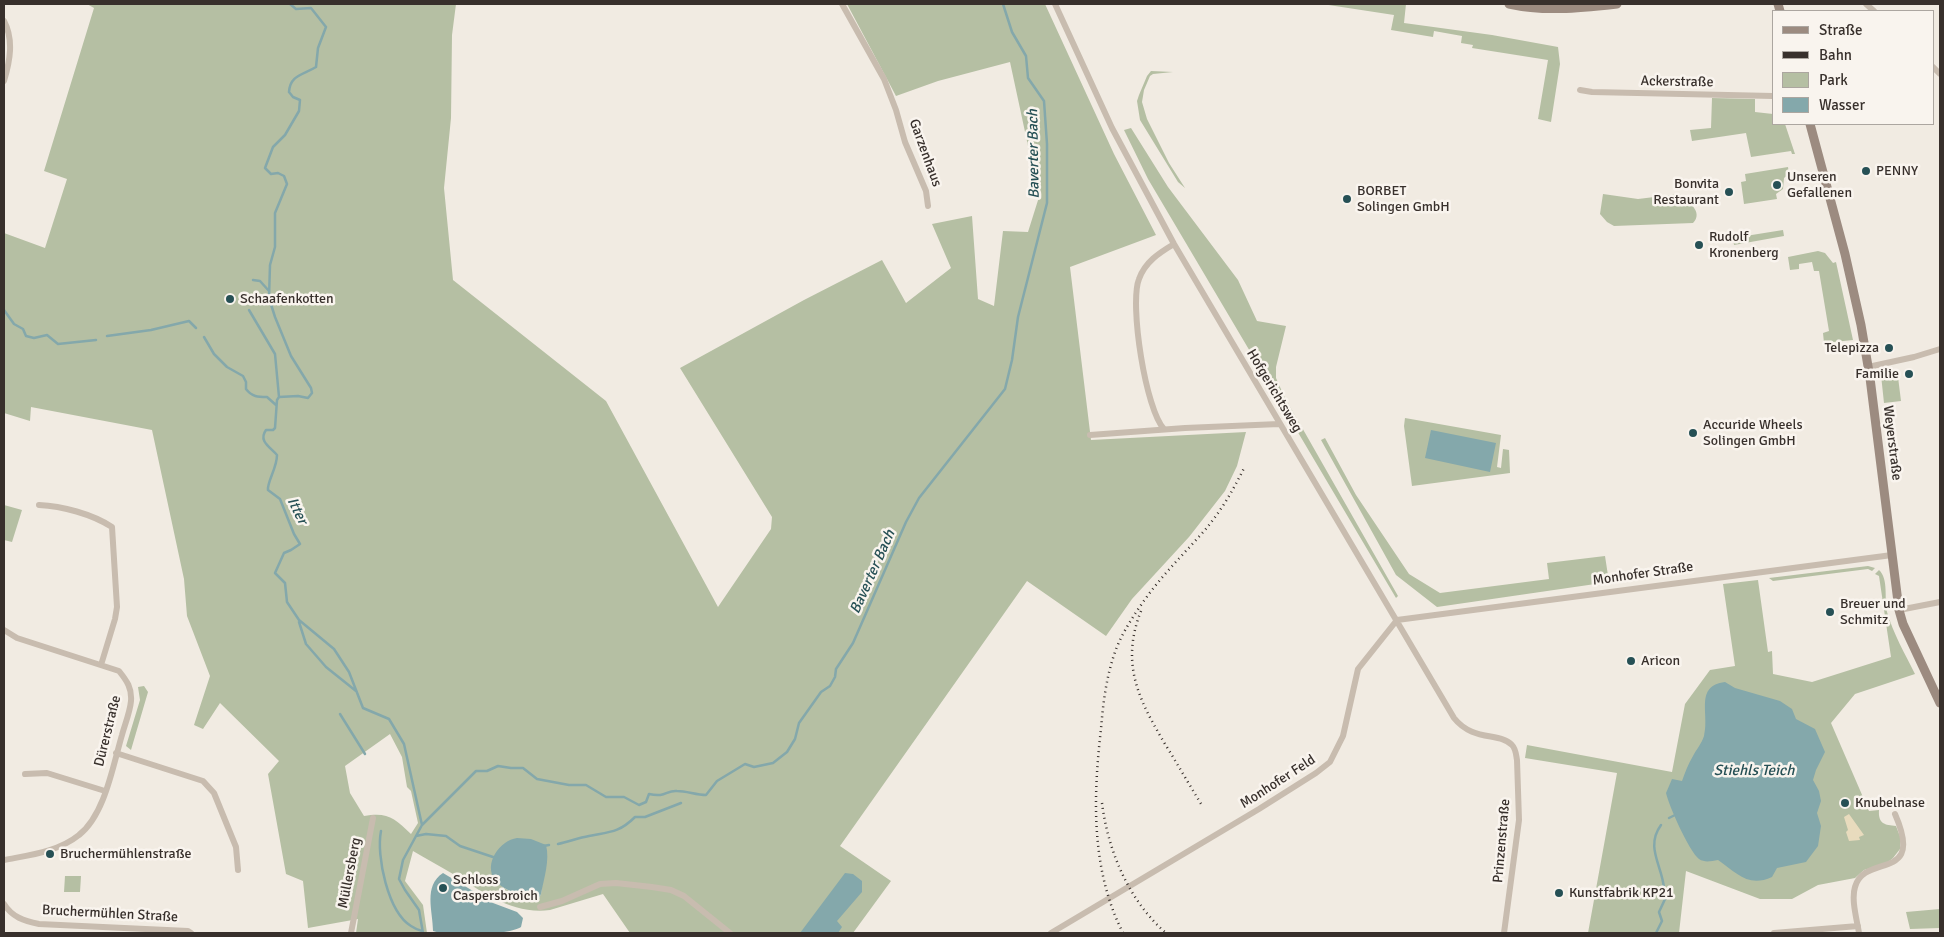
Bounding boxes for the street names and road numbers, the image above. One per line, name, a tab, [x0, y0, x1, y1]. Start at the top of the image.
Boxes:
street label: Ackerstraße	[1640, 73, 1714, 91]
street label: Garzenhaus	[905, 117, 945, 189]
street label: Hofgerichtsweg	[1242, 346, 1306, 436]
street label: Weyerstraße	[1879, 404, 1905, 482]
street label: Monhofer Straße	[1592, 559, 1694, 589]
street label: Dürerstraße	[91, 694, 125, 768]
street label: Monhofer Feld	[1237, 751, 1319, 813]
street label: Prinzenstraße	[1490, 798, 1514, 884]
street label: Müllersberg	[335, 836, 365, 910]
street label: Bruchermühlen Straße	[42, 902, 178, 926]

